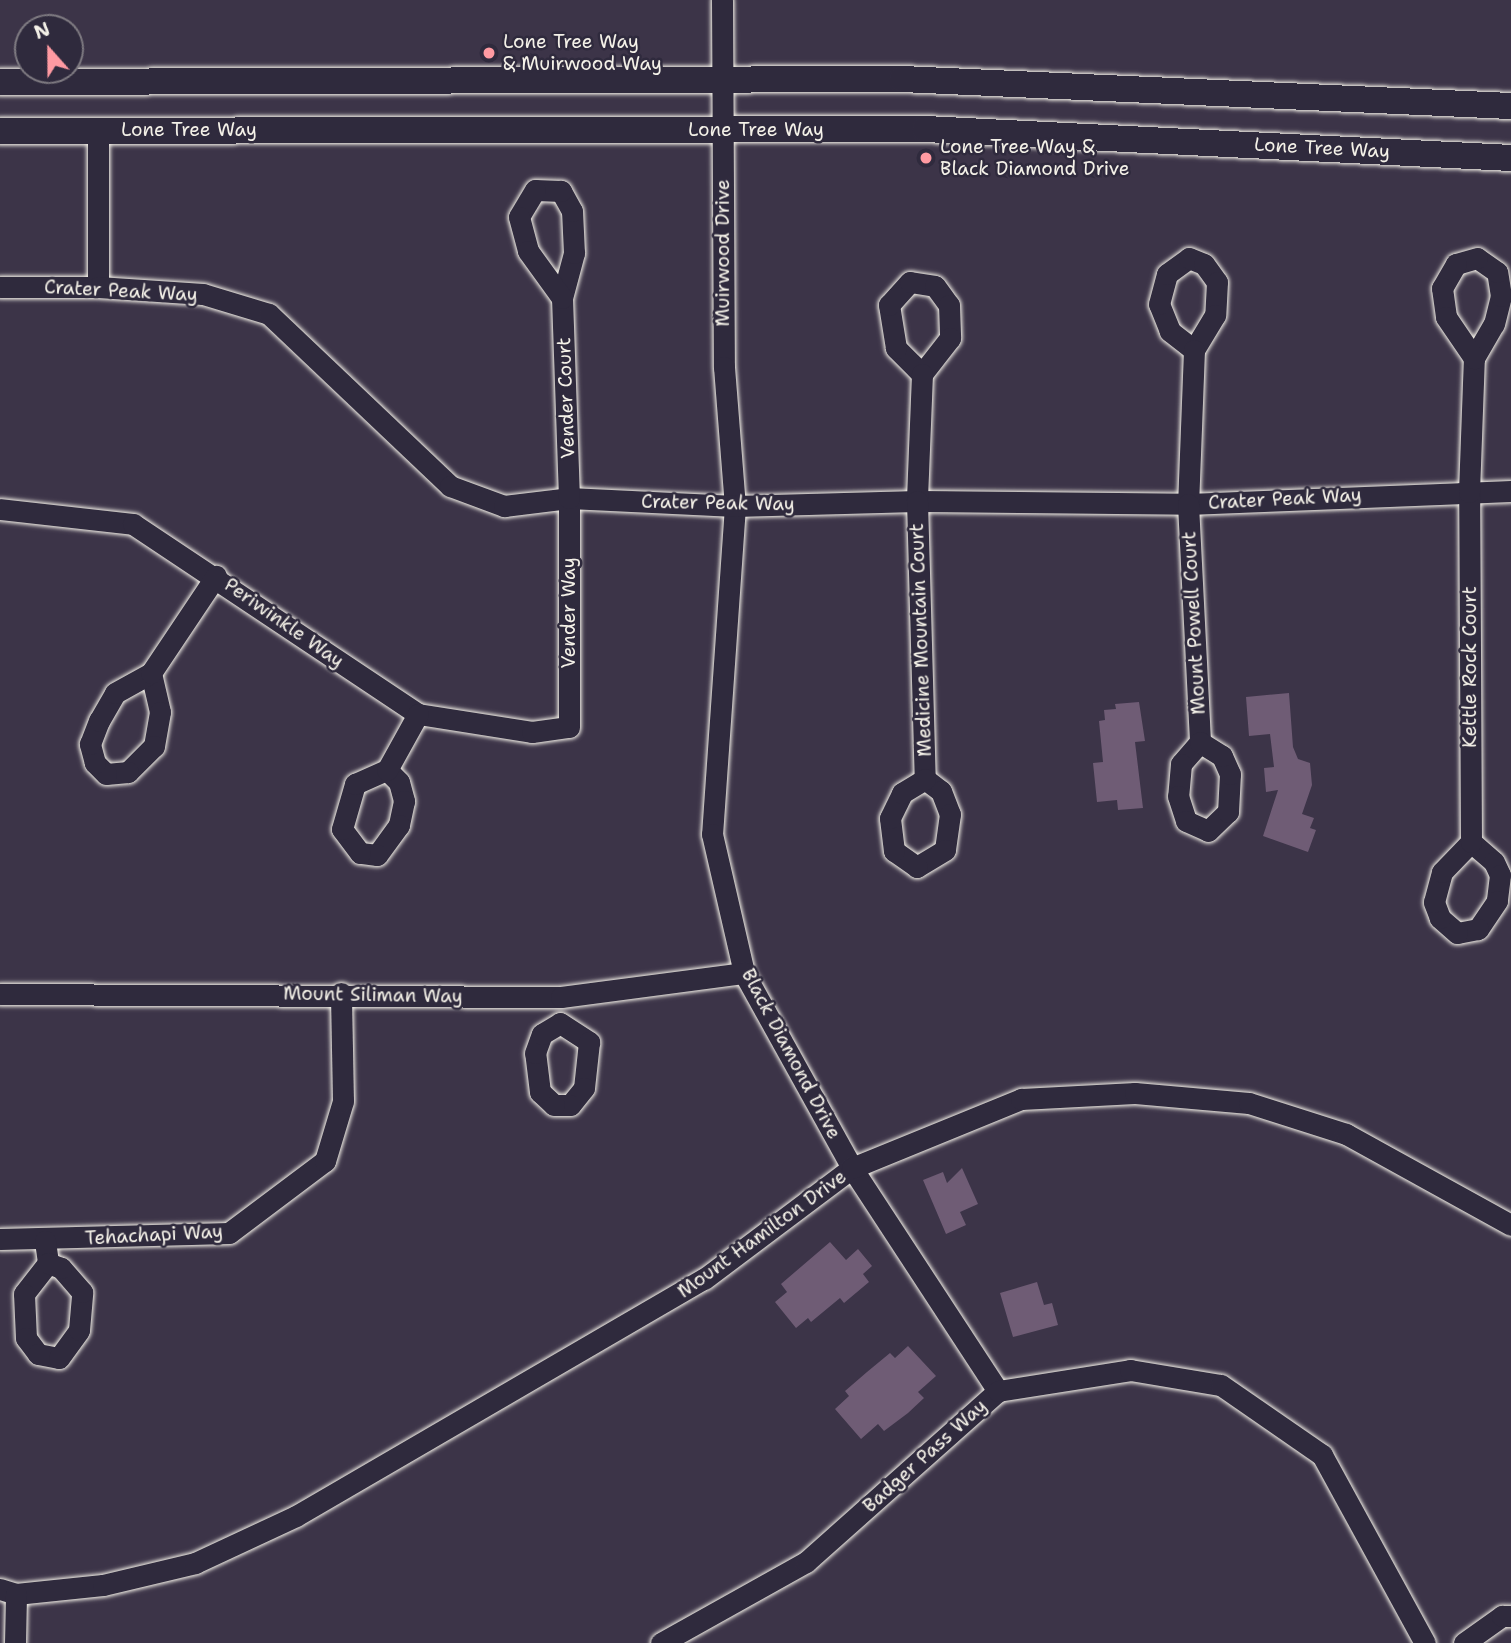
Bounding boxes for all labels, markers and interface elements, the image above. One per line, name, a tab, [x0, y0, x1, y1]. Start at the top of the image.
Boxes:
north arrow	[14, 14, 84, 84]
text: N	[31, 16, 54, 45]
place label: Lone Tree Way & Muirwood Way	[503, 31, 662, 75]
marker: Lone Tree Way & Muirwood Way	[481, 45, 497, 61]
street label: Lone Tree Way	[121, 119, 257, 141]
street label: Lone Tree Way	[688, 119, 824, 141]
street label: Lone Tree Way	[1254, 133, 1390, 163]
place label: Lone Tree Way & Black Diamond Drive	[940, 136, 1130, 180]
marker: Lone Tree Way & Black Diamond Drive	[918, 150, 934, 166]
street label: Muirwood Drive	[712, 179, 734, 327]
street label: Crater Peak Way	[44, 276, 198, 306]
street label: Vender Court	[552, 337, 580, 459]
street label: Crater Peak Way	[1208, 484, 1362, 514]
street label: Crater Peak Way	[641, 490, 795, 516]
street label: Medicine Mountain Court	[906, 523, 936, 757]
street label: Mount Powell Court	[1178, 531, 1210, 715]
street label: Vender Way	[558, 557, 580, 669]
street label: Periwinkle Way	[220, 573, 348, 673]
street label: Kettle Rock Court	[1459, 586, 1481, 748]
street label: Black Diamond Drive	[736, 965, 846, 1143]
street label: Mount Siliman Way	[283, 982, 463, 1008]
street label: Mount Hamilton Drive	[673, 1165, 851, 1303]
street label: Tehachapi Way	[84, 1220, 224, 1250]
street label: Badger Pass Way	[858, 1394, 992, 1518]

